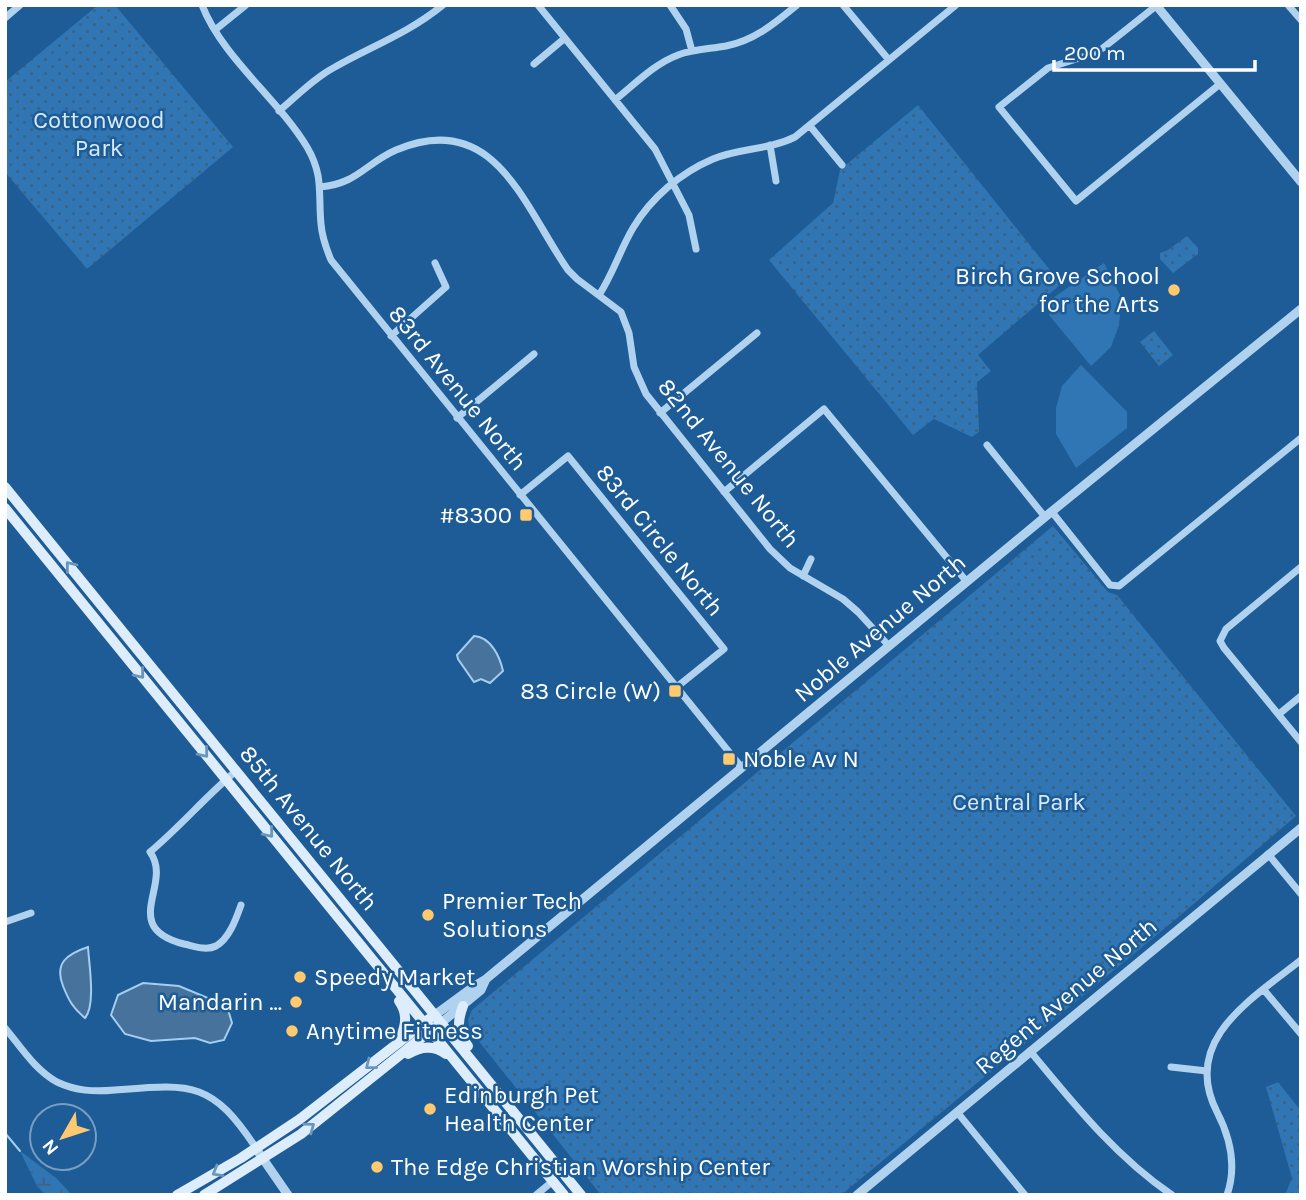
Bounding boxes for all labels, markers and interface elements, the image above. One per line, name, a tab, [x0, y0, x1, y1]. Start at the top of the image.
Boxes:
scale bar	[1054, 28, 1255, 72]
text: 200 m	[1064, 41, 1126, 65]
park label: Cottonwood Park	[33, 106, 165, 162]
place label: Birch Grove School for the Arts	[955, 262, 1160, 318]
marker: Birch Grove School for the Arts	[1166, 282, 1182, 298]
street label: 83rd Avenue North	[383, 300, 533, 476]
street label: 82nd Avenue North	[652, 373, 806, 553]
street label: 83rd Circle North	[590, 459, 730, 621]
place label: #8300	[440, 501, 512, 529]
marker: #8300	[518, 507, 534, 523]
street label: Noble Avenue North	[789, 548, 971, 708]
one-way arrow	[66, 562, 78, 575]
one-way arrow	[132, 666, 144, 679]
place label: 83 Circle (W)	[520, 677, 661, 705]
marker: 83 Circle (W)	[667, 683, 683, 699]
street label: 85th Avenue North	[234, 740, 384, 916]
place label: Noble Av N	[743, 745, 859, 773]
one-way arrow	[196, 746, 209, 758]
marker: Noble Av N	[721, 751, 737, 767]
park label: Central Park	[952, 788, 1086, 816]
one-way arrow	[261, 824, 273, 837]
place label: Premier Tech Solutions	[442, 887, 582, 943]
marker: Premier Tech Solutions	[420, 907, 436, 923]
street label: Regent Avenue North	[969, 912, 1163, 1080]
place label: Speedy Market	[314, 963, 475, 991]
marker: Speedy Market	[292, 969, 308, 985]
place label: Mandarin ...	[158, 988, 282, 1016]
marker: Mandarin ...	[288, 994, 304, 1010]
place label: Anytime Fitness	[306, 1017, 483, 1045]
marker: Anytime Fitness	[284, 1023, 300, 1039]
one-way arrow	[365, 1057, 378, 1069]
place label: Edinburgh Pet Health Center	[444, 1081, 599, 1137]
marker: Edinburgh Pet Health Center	[422, 1101, 438, 1117]
north arrow	[28, 1102, 98, 1172]
one-way arrow	[302, 1123, 315, 1135]
text: N	[38, 1135, 63, 1159]
place label: The Edge Christian Worship Center	[391, 1153, 770, 1181]
marker: The Edge Christian Worship Center	[369, 1159, 385, 1175]
one-way arrow	[212, 1164, 225, 1177]

